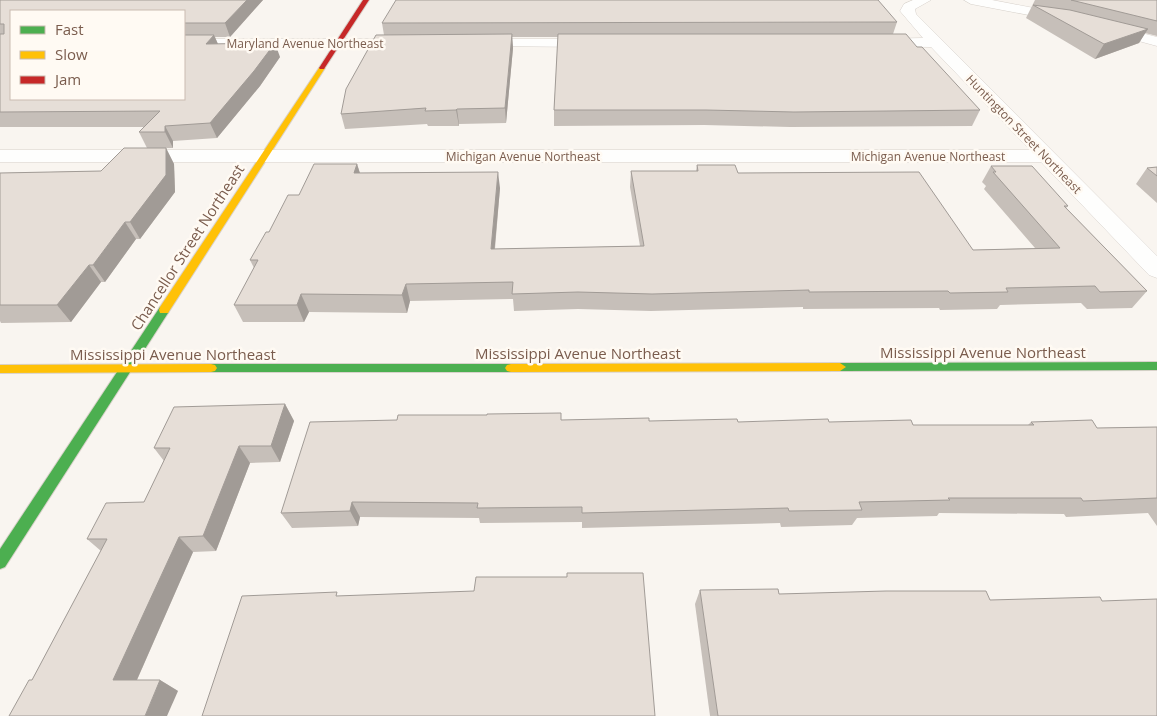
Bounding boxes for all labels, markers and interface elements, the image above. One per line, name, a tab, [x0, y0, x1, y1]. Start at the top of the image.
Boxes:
legend	[10, 10, 185, 100]
text: Fast	[55, 19, 84, 39]
street label: Maryland Avenue Northeast	[227, 35, 383, 52]
text: Slow	[55, 44, 88, 64]
text: Jam	[53, 69, 81, 89]
street label: Huntington Street Northeast	[962, 71, 1086, 197]
street label: Michigan Avenue Northeast	[446, 148, 600, 165]
street label: Michigan Avenue Northeast	[851, 148, 1005, 165]
street label: Chancellor Street Northeast	[126, 160, 248, 334]
street label: Mississippi Avenue Northeast	[880, 342, 1086, 362]
street label: Mississippi Avenue Northeast	[475, 343, 681, 363]
street label: Mississippi Avenue Northeast	[70, 344, 276, 364]

